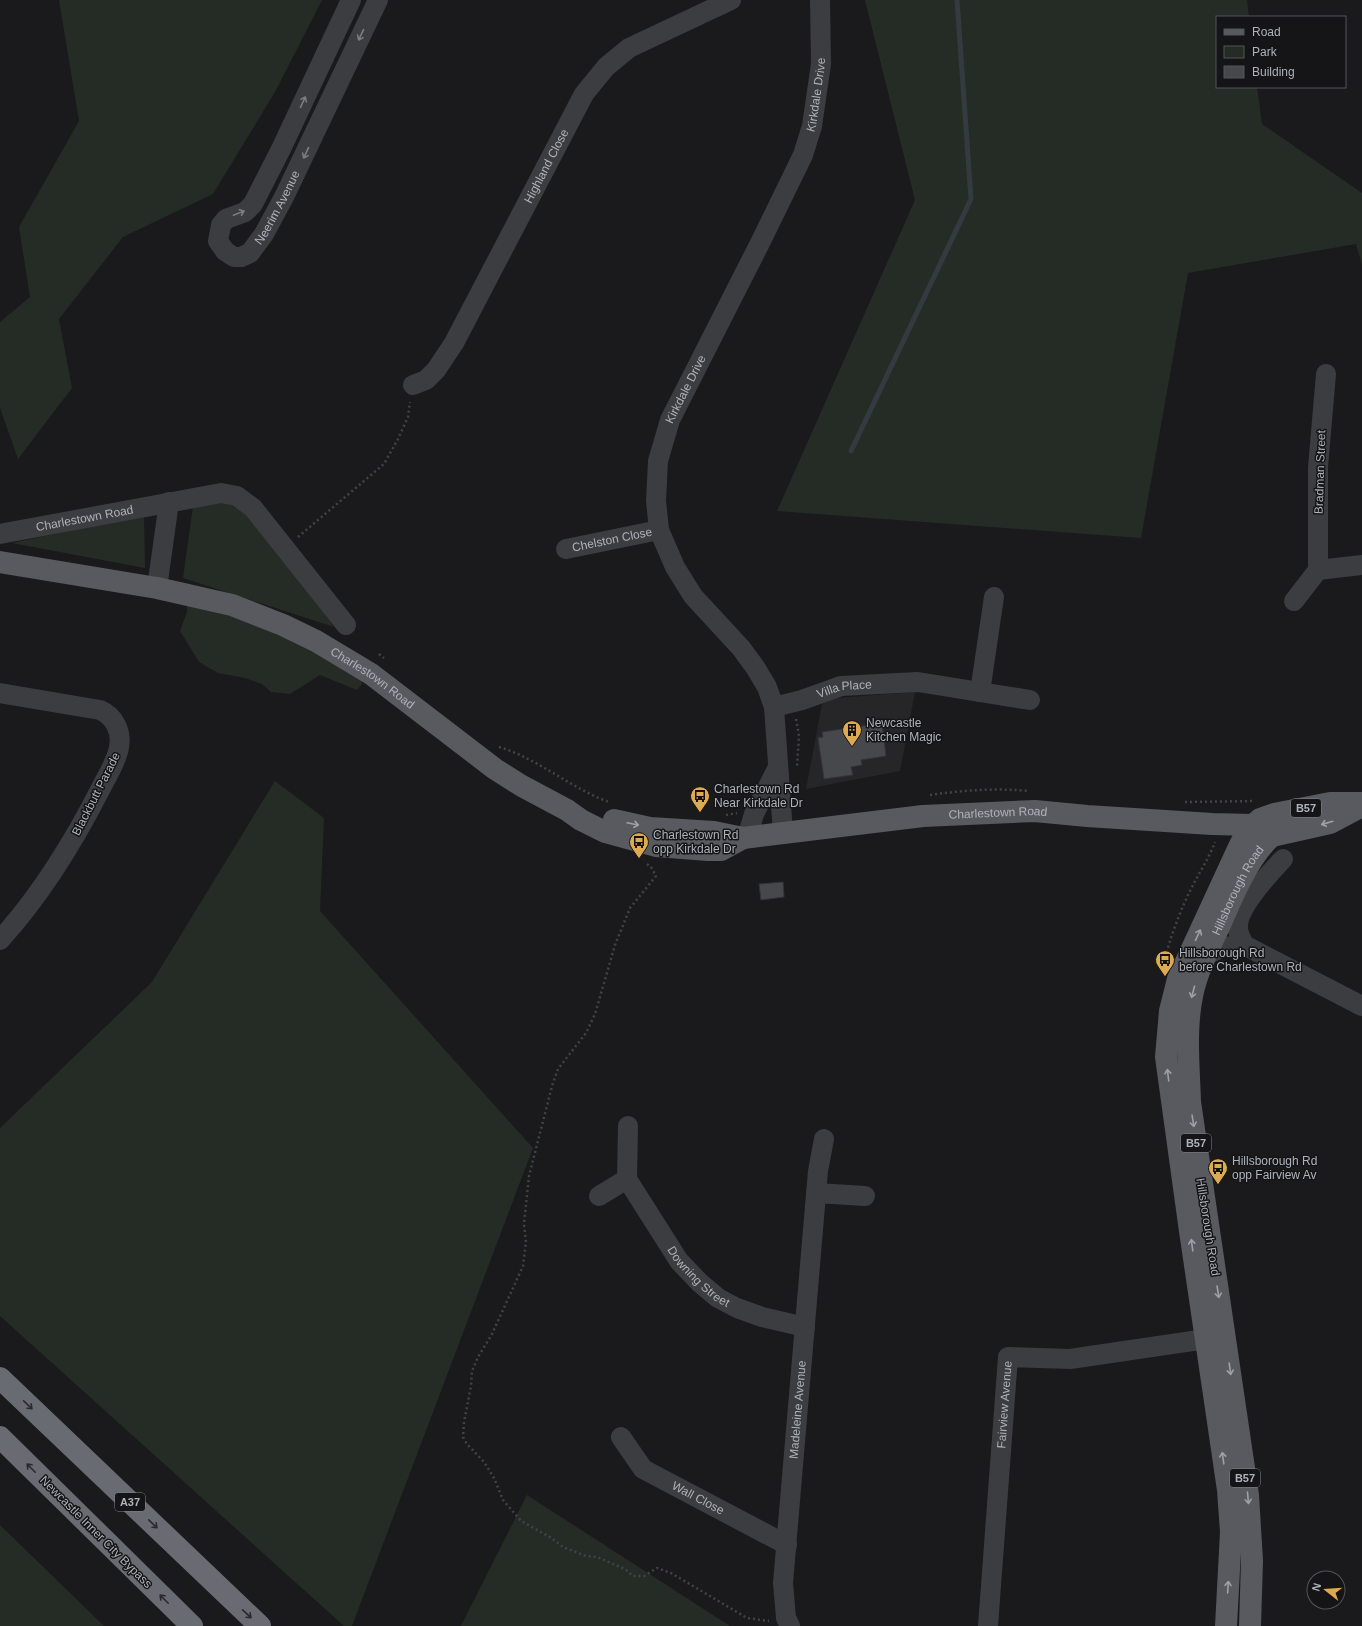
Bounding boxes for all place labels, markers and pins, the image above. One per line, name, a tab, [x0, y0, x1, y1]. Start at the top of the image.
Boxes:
place label: Newcastle Kitchen Magic	[866, 716, 941, 744]
building icon: Newcastle Kitchen Magic	[841, 719, 863, 747]
place label: Charlestown Rd Near Kirkdale Dr	[714, 782, 803, 810]
bus stop icon: Charlestown Rd Near Kirkdale Dr	[689, 785, 711, 813]
place label: Charlestown Rd opp Kirkdale Dr	[653, 828, 738, 856]
bus stop icon: Charlestown Rd opp Kirkdale Dr	[628, 831, 650, 859]
place label: Hillsborough Rd before Charlestown Rd	[1179, 946, 1302, 974]
bus stop icon: Hillsborough Rd before Charlestown Rd	[1154, 949, 1176, 977]
place label: Hillsborough Rd opp Fairview Av	[1232, 1154, 1317, 1182]
bus stop icon: Hillsborough Rd opp Fairview Av	[1207, 1157, 1229, 1185]

